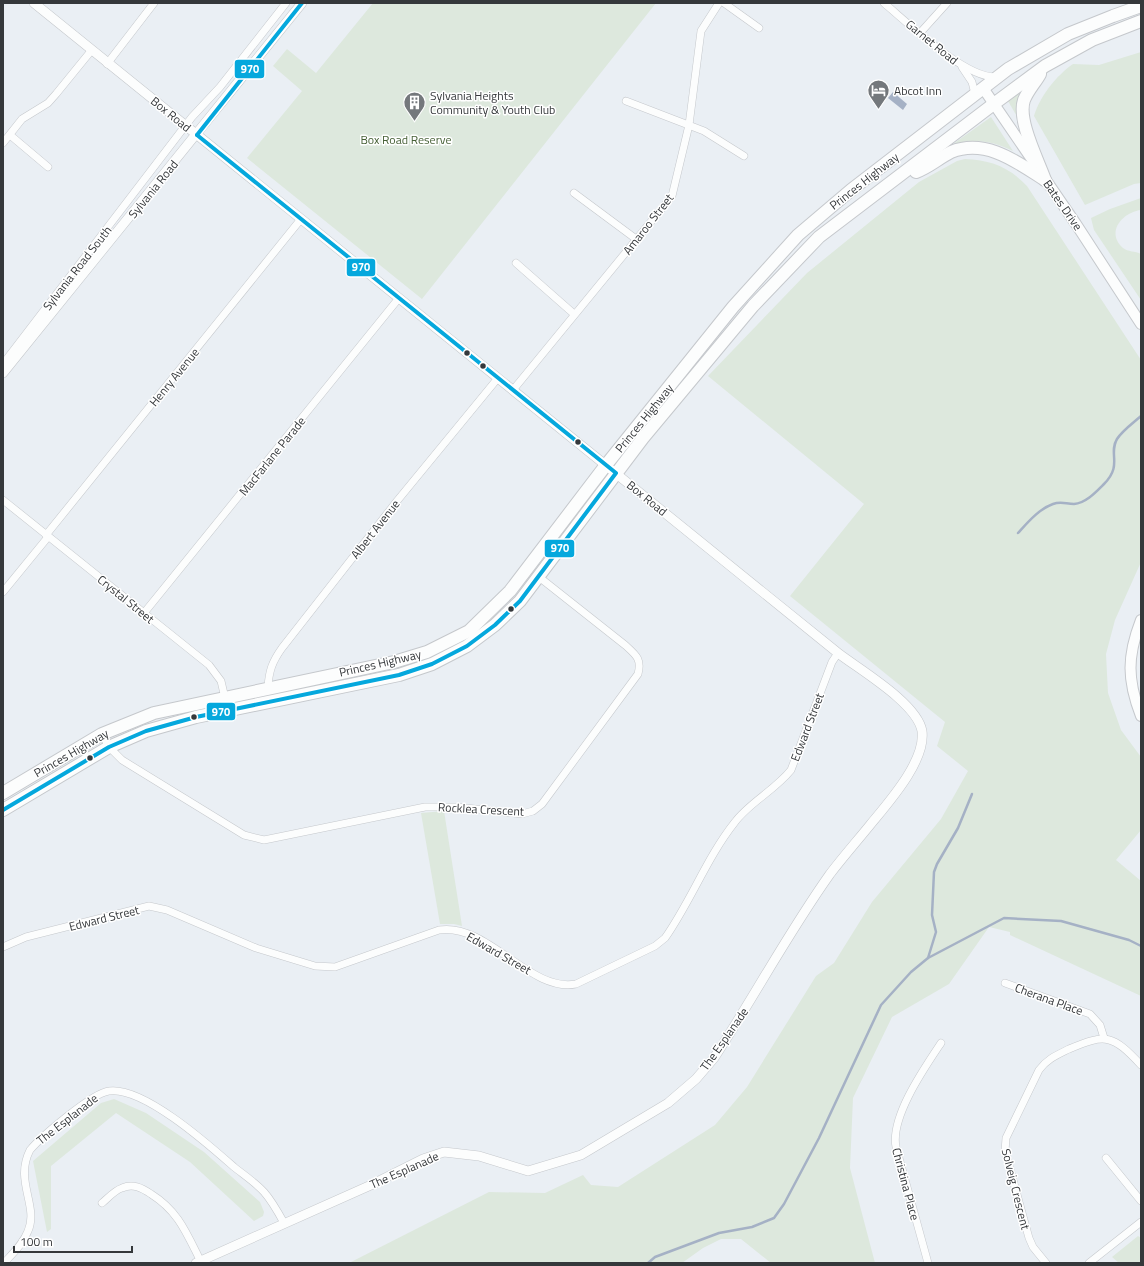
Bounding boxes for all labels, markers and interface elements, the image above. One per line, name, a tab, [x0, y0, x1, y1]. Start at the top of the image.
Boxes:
street label: Garnet Road	[902, 15, 962, 69]
line badge: 970	[234, 59, 265, 79]
text: 970	[241, 61, 259, 77]
hotel icon: Abcot Inn	[866, 77, 892, 110]
place label: Abcot Inn	[894, 81, 942, 100]
place label: Sylvania Heights Community & Youth Club	[430, 86, 555, 119]
building icon: Sylvania Heights Community & Youth Club	[401, 89, 427, 122]
street label: Box Road	[147, 92, 195, 136]
park label: Box Road Reserve	[360, 130, 452, 149]
street label: Princes Highway	[825, 148, 903, 214]
street label: Sylvania Road	[123, 156, 183, 222]
street label: Bates Drive	[1039, 176, 1087, 234]
street label: Amaroo Street	[618, 189, 679, 259]
street label: Sylvania Road South	[38, 222, 116, 314]
line badge: 970	[346, 258, 376, 277]
text: 970	[352, 259, 370, 275]
street label: Henry Avenue	[144, 344, 204, 410]
unlabelled marker	[462, 348, 472, 358]
unlabelled marker	[478, 361, 488, 371]
street label: Princes Highway	[610, 379, 678, 457]
street label: MacFarlane Parade	[234, 412, 310, 500]
unlabelled marker	[573, 437, 583, 447]
street label: Box Road	[623, 476, 671, 520]
street label: Albert Avenue	[346, 495, 404, 563]
line badge: 970	[544, 539, 575, 558]
text: 970	[551, 540, 569, 556]
street label: Crystal Street	[93, 570, 159, 628]
unlabelled marker	[506, 604, 516, 614]
street label: Princes Highway	[337, 644, 423, 682]
street label: Edward Street	[785, 689, 829, 764]
line badge: 970	[206, 702, 236, 721]
text: 970	[212, 704, 230, 720]
unlabelled marker	[189, 712, 199, 722]
street label: Princes Highway	[30, 724, 112, 782]
unlabelled marker	[85, 753, 95, 763]
street label: Rocklea Crescent	[438, 797, 525, 821]
street label: Edward Street	[67, 900, 142, 936]
street label: Edward Street	[463, 927, 536, 980]
street label: Cherana Place	[1012, 978, 1086, 1020]
street label: The Esplanade	[695, 1003, 753, 1075]
street label: The Esplanade	[32, 1089, 102, 1149]
street label: The Esplanade	[366, 1146, 442, 1194]
street label: Christina Place	[887, 1146, 925, 1222]
street label: Solveig Crescent	[997, 1147, 1035, 1232]
scale bar	[14, 1228, 132, 1254]
text: 100 m	[20, 1232, 53, 1251]

